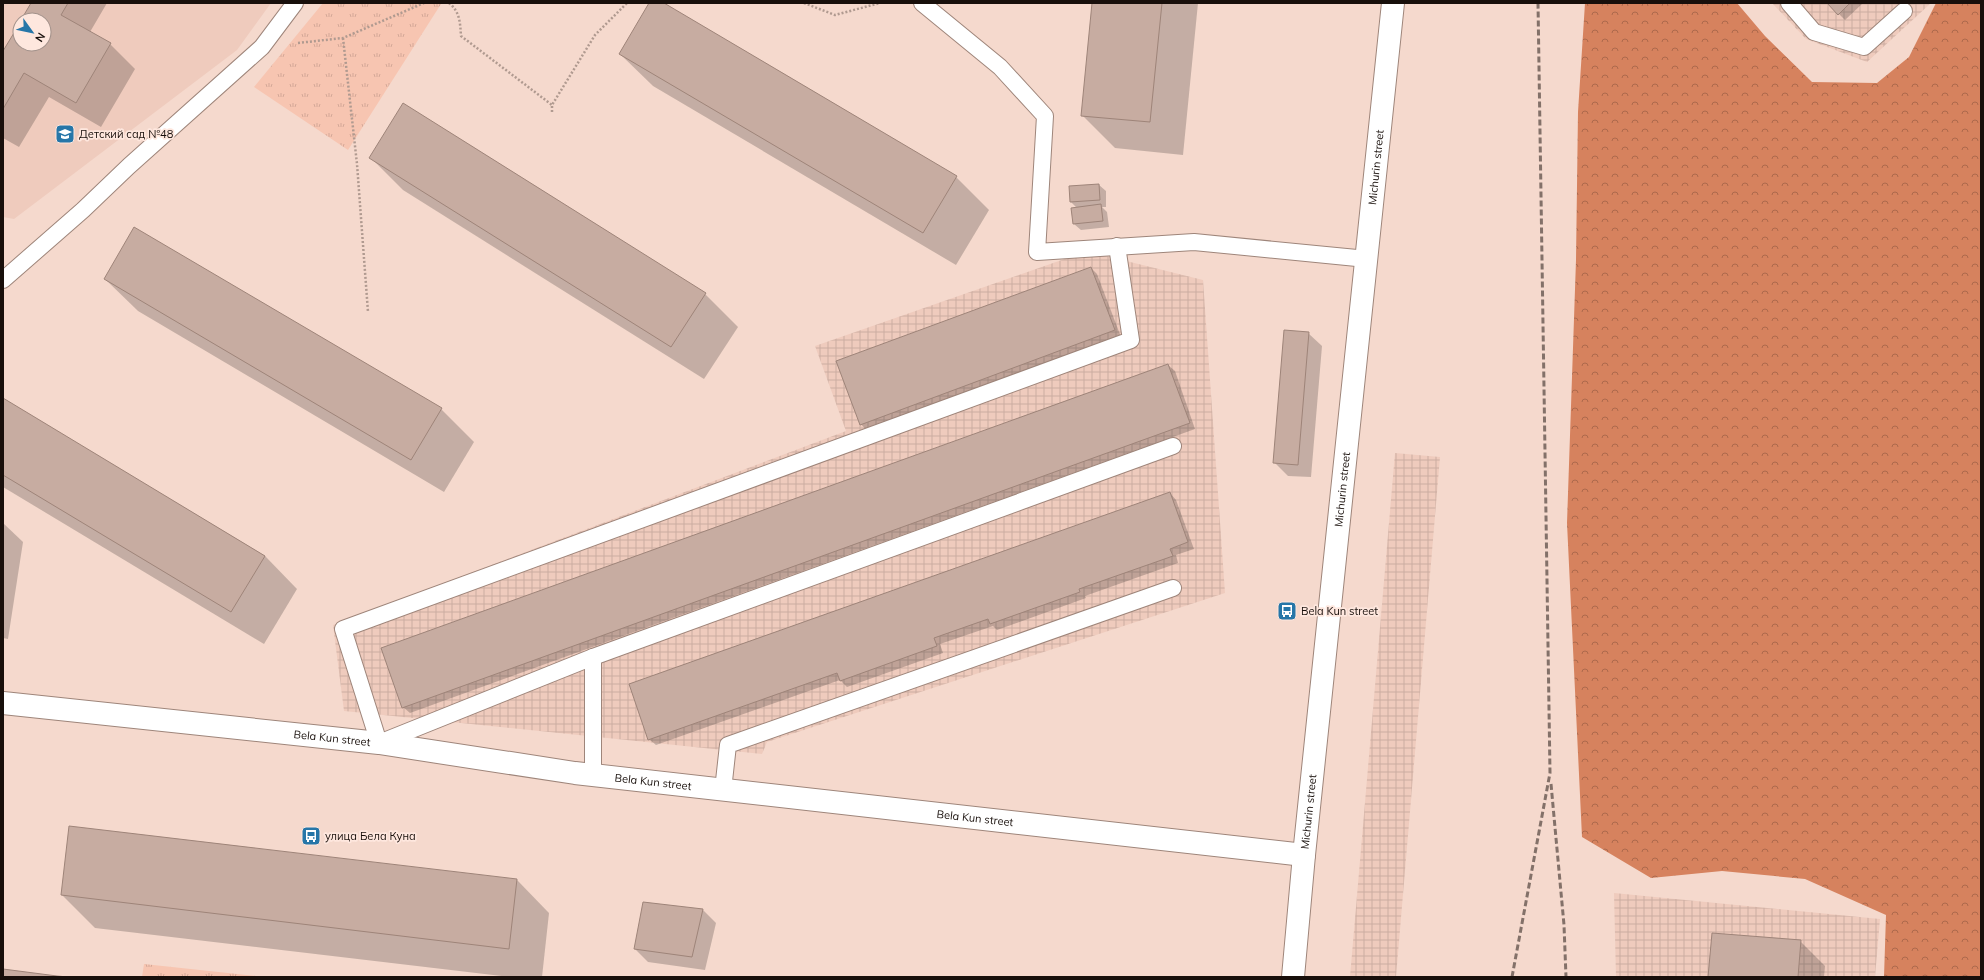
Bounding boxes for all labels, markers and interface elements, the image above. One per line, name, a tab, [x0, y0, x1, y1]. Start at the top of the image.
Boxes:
north arrow	[12, 12, 52, 52]
text: N	[32, 30, 49, 45]
school or university icon: Детский сад №48	[54, 123, 76, 145]
place label: Детский сад №48	[79, 127, 174, 141]
street label: Michurin street	[1365, 129, 1387, 205]
street label: Michurin street	[1331, 451, 1353, 528]
bus stop icon: Bela Kun street	[1276, 600, 1298, 622]
place label: Bela Kun street	[1301, 604, 1378, 618]
street label: Bela Kun street	[293, 727, 371, 749]
street label: Bela Kun street	[614, 771, 692, 793]
street label: Michurin street	[1298, 773, 1319, 850]
street label: Bela Kun street	[936, 807, 1014, 829]
bus stop icon: улица Бела Куна	[300, 825, 322, 847]
place label: улица Бела Куна	[325, 829, 416, 843]

